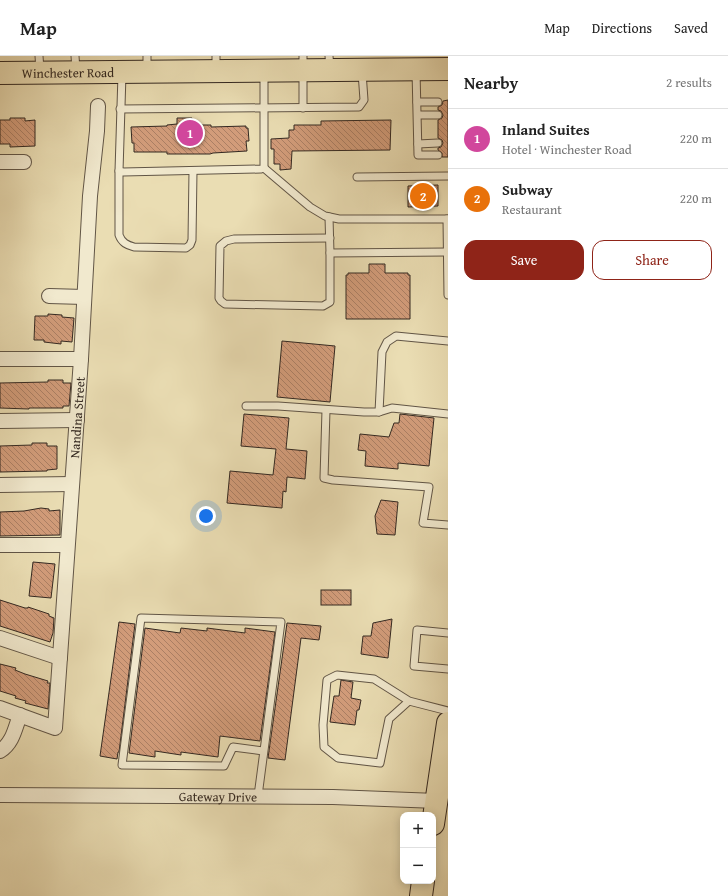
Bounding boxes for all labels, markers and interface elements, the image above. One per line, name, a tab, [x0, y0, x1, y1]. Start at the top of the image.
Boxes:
text: Map	[20, 14, 57, 42]
text: Map	[544, 18, 570, 38]
text: Directions	[592, 18, 652, 38]
text: Saved	[674, 18, 708, 38]
street label: Winchester Road	[22, 63, 114, 83]
text: Nearby	[464, 70, 518, 95]
text: 2 results	[666, 73, 712, 92]
pin: 1	[177, 118, 203, 148]
text: Inland Suites	[502, 119, 590, 140]
text: 1	[474, 129, 480, 148]
text: 220 m	[680, 129, 712, 148]
text: Hotel · Winchester Road	[502, 140, 632, 159]
text: Subway	[502, 179, 553, 200]
pin: 2	[410, 181, 436, 211]
text: 2	[474, 189, 480, 208]
text: 220 m	[680, 189, 712, 208]
text: Restaurant	[502, 200, 562, 219]
button: Save	[464, 240, 584, 280]
button: Share	[592, 240, 712, 280]
street label: Nandina Street	[65, 375, 90, 459]
your location	[196, 506, 216, 526]
street label: Gateway Drive	[179, 787, 257, 807]
map controls	[400, 812, 436, 884]
button: +	[400, 812, 436, 848]
button: −	[400, 848, 436, 884]

